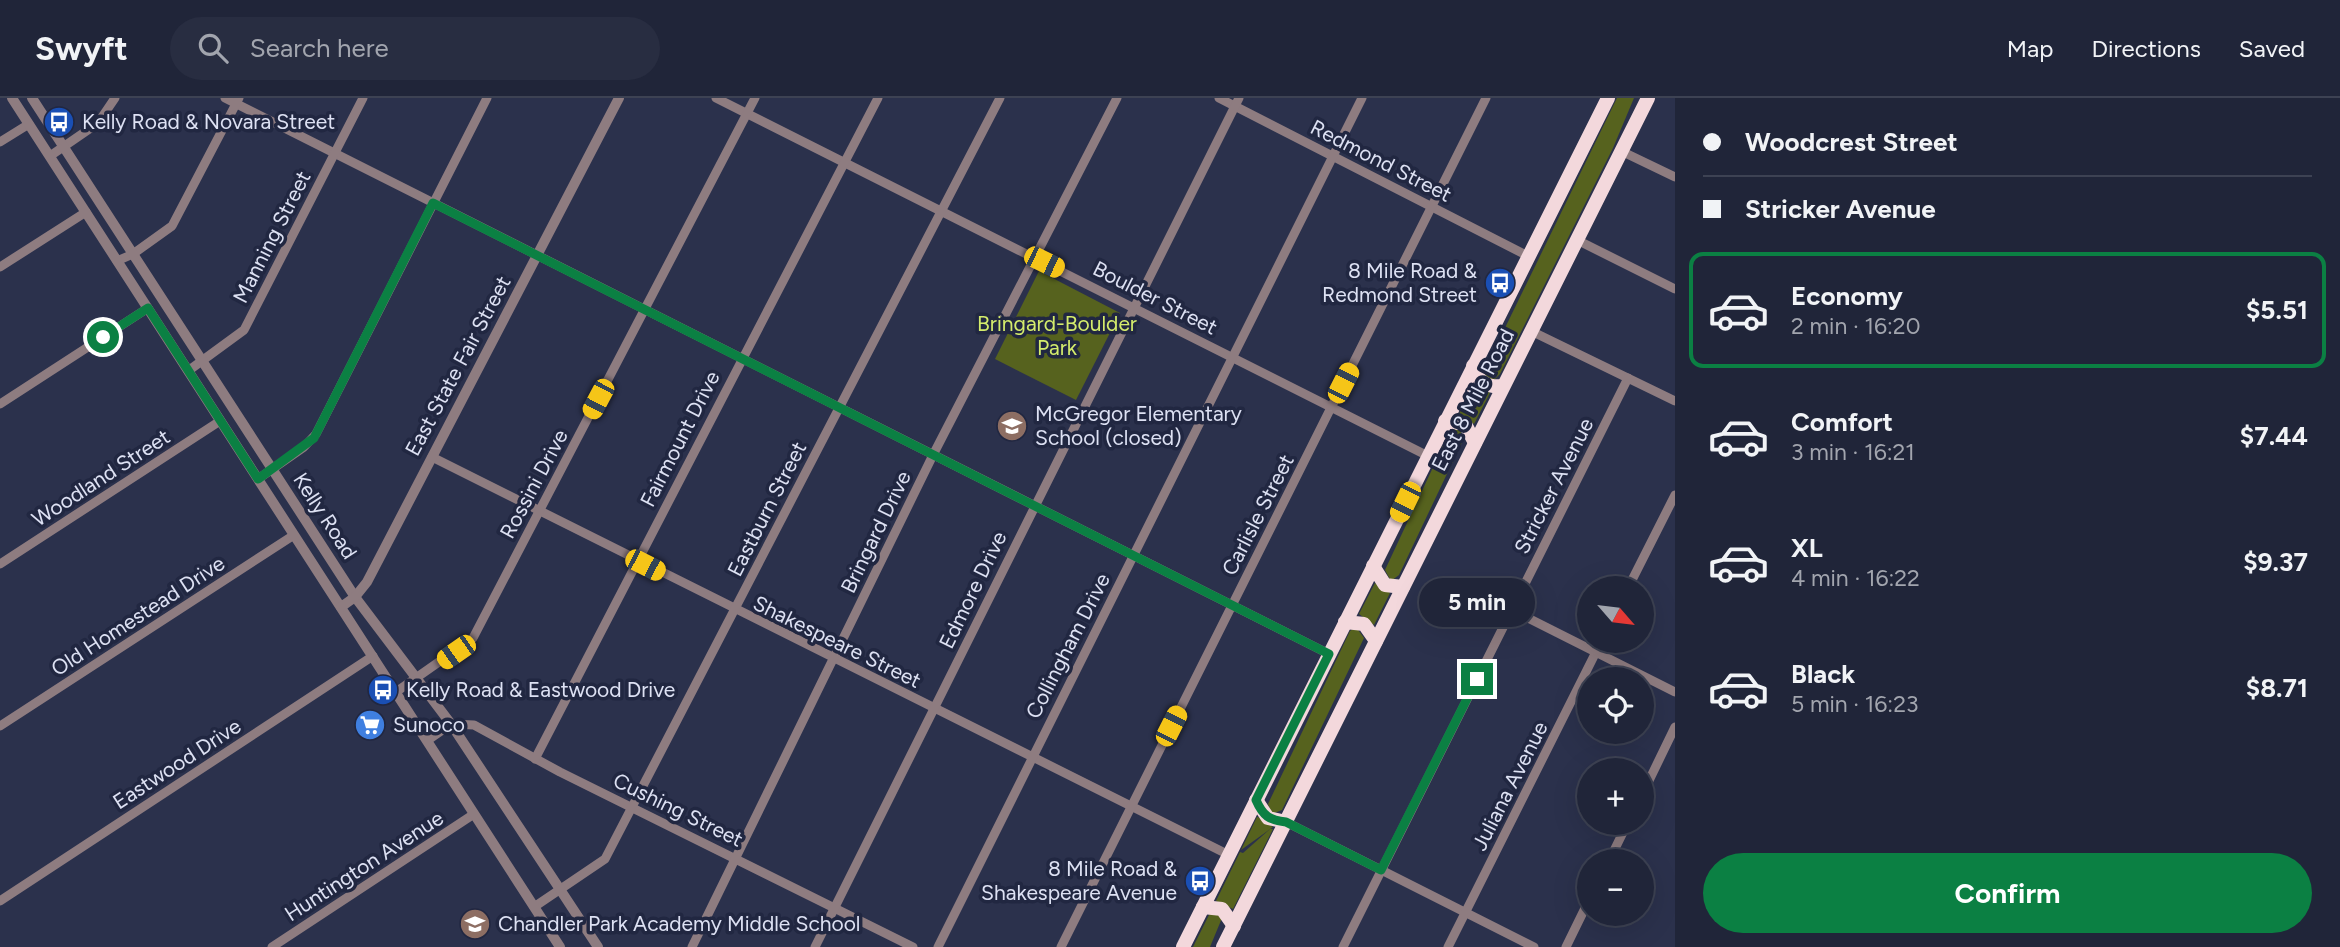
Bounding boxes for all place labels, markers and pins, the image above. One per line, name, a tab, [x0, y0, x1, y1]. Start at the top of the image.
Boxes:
bus stop icon: Kelly Road & Novara Street	[42, 105, 76, 139]
place label: Kelly Road & Novara Street	[82, 109, 335, 134]
place label: 8 Mile Road & Redmond Street	[1322, 258, 1477, 307]
bus stop icon: 8 Mile Road & Redmond Street	[1483, 266, 1517, 300]
place label: McGregor Elementary School (closed)	[1035, 401, 1242, 450]
school or university icon: McGregor Elementary School (closed)	[995, 409, 1029, 443]
bus stop icon: Kelly Road & Eastwood Drive	[366, 673, 400, 707]
place label: Kelly Road & Eastwood Drive	[406, 677, 675, 702]
supermarket icon: Sunoco	[353, 708, 387, 742]
place label: Sunoco	[393, 712, 465, 737]
place label: 8 Mile Road & Shakespeare Avenue	[981, 856, 1177, 905]
bus stop icon: 8 Mile Road & Shakespeare Avenue	[1183, 864, 1217, 898]
school or university icon: Chandler Park Academy Middle School	[458, 907, 492, 941]
place label: Chandler Park Academy Middle School	[498, 911, 860, 936]

